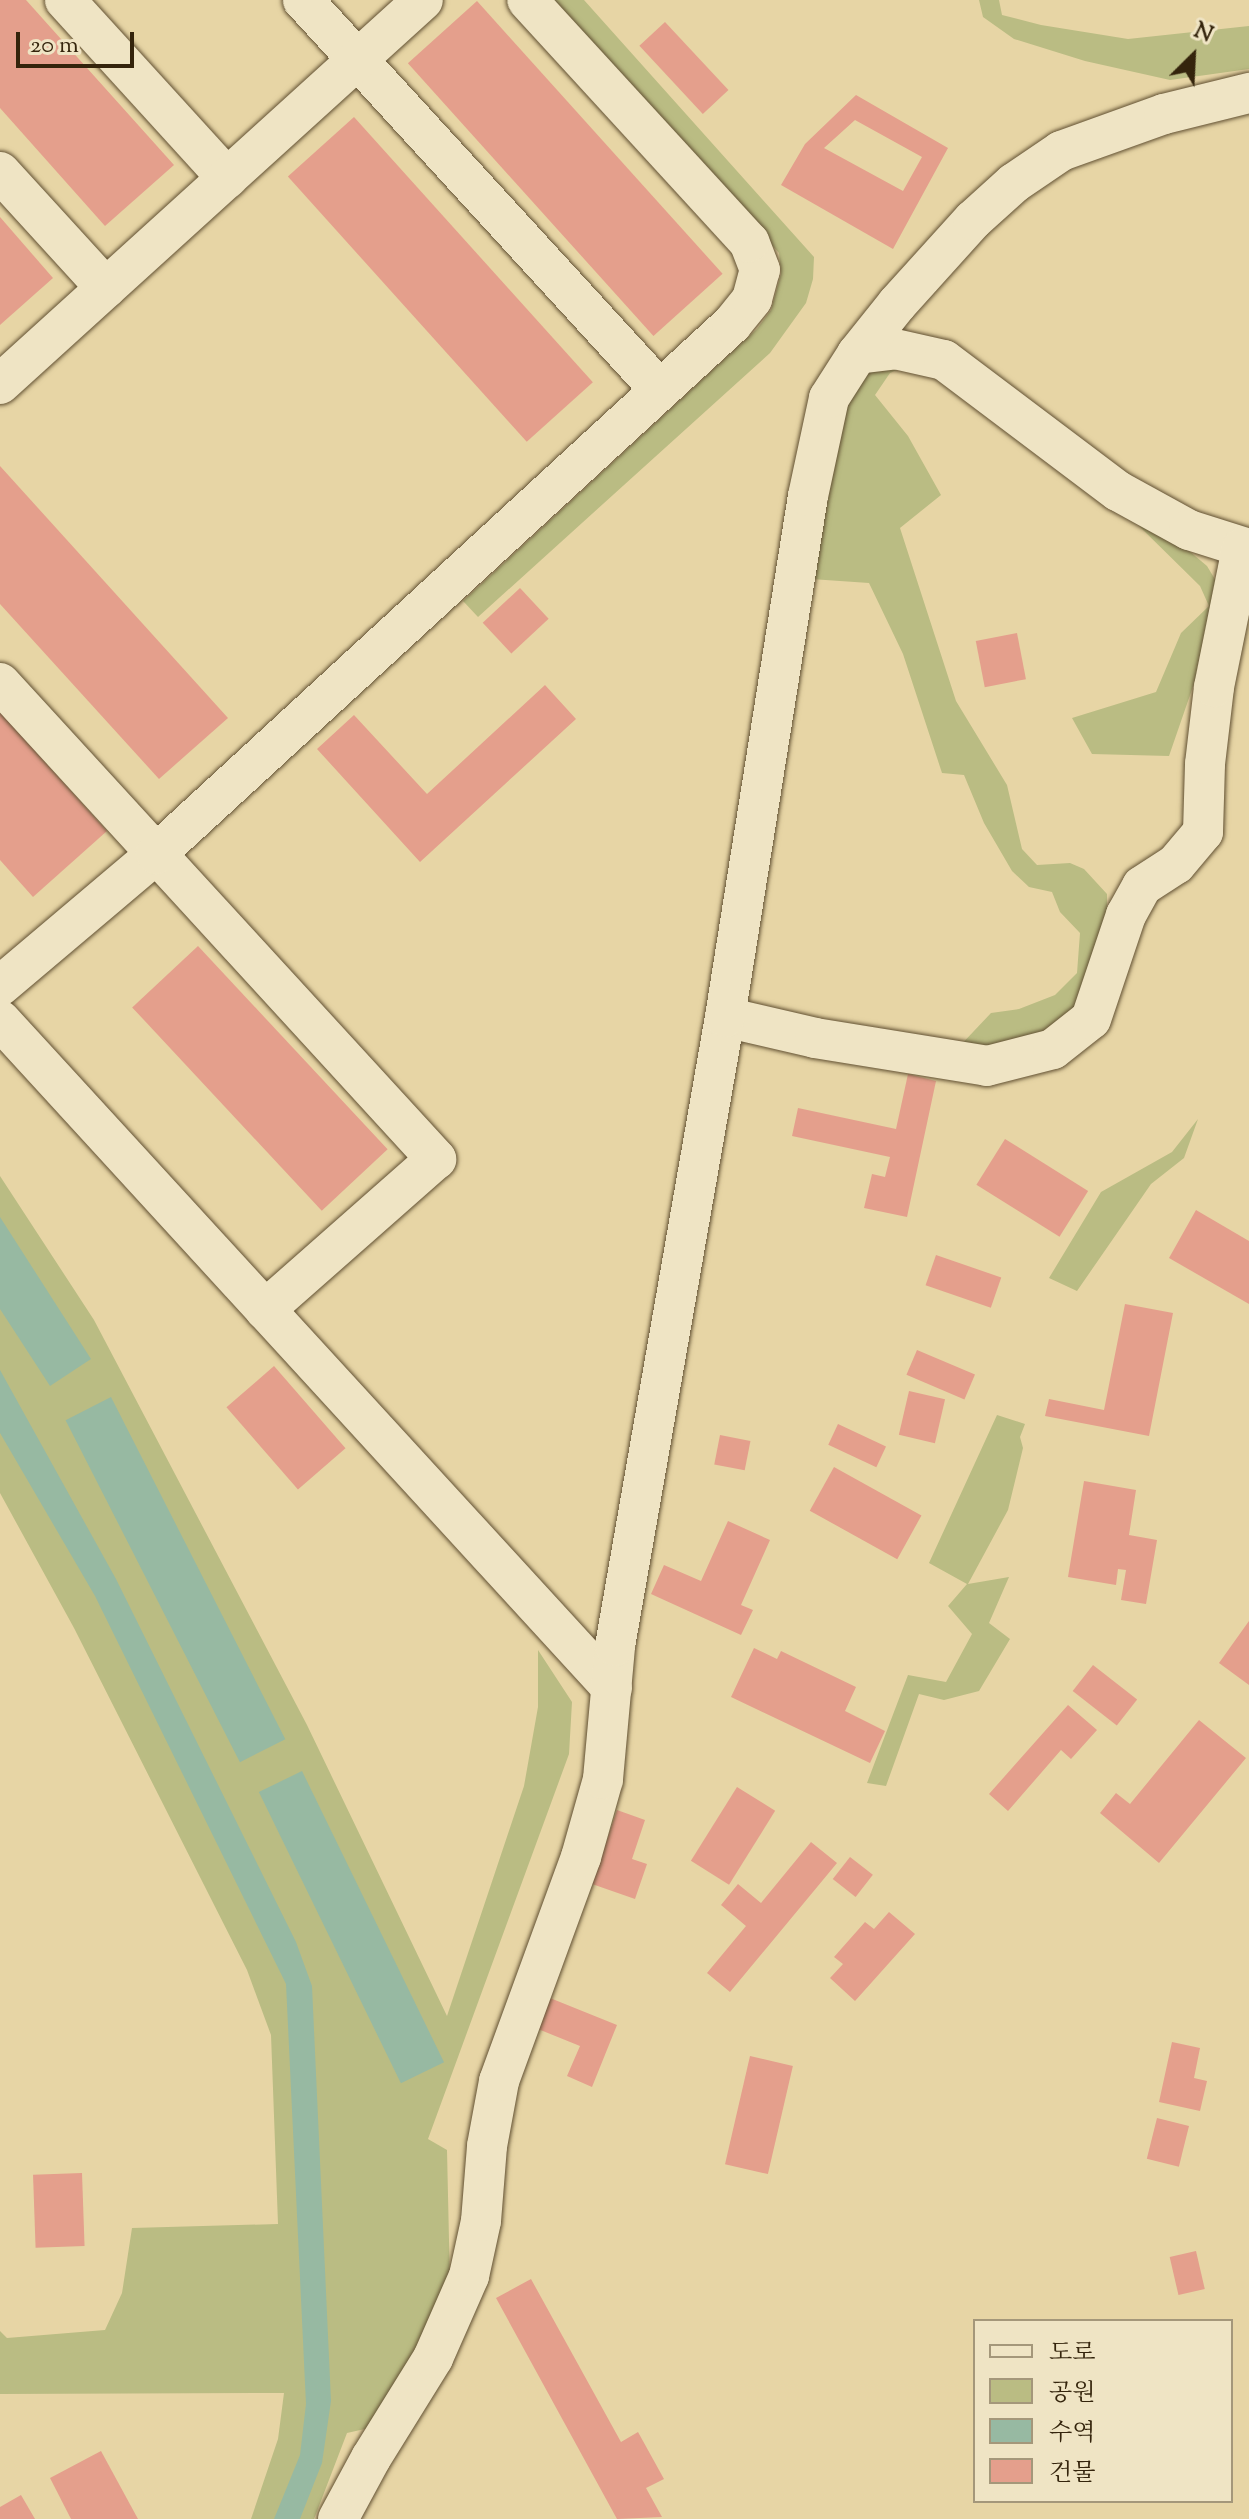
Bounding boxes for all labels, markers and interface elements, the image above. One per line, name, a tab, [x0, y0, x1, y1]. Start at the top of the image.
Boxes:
scale bar	[20, 16, 138, 66]
north arrow	[1153, 16, 1233, 96]
text: N	[1188, 16, 1217, 52]
text: 20 m	[30, 29, 79, 63]
legend	[973, 2319, 1233, 2503]
text: 도로	[1049, 2337, 1095, 2371]
text: 공원	[1049, 2377, 1095, 2411]
text: 수역	[1049, 2417, 1095, 2451]
text: 건물	[1049, 2457, 1095, 2491]

